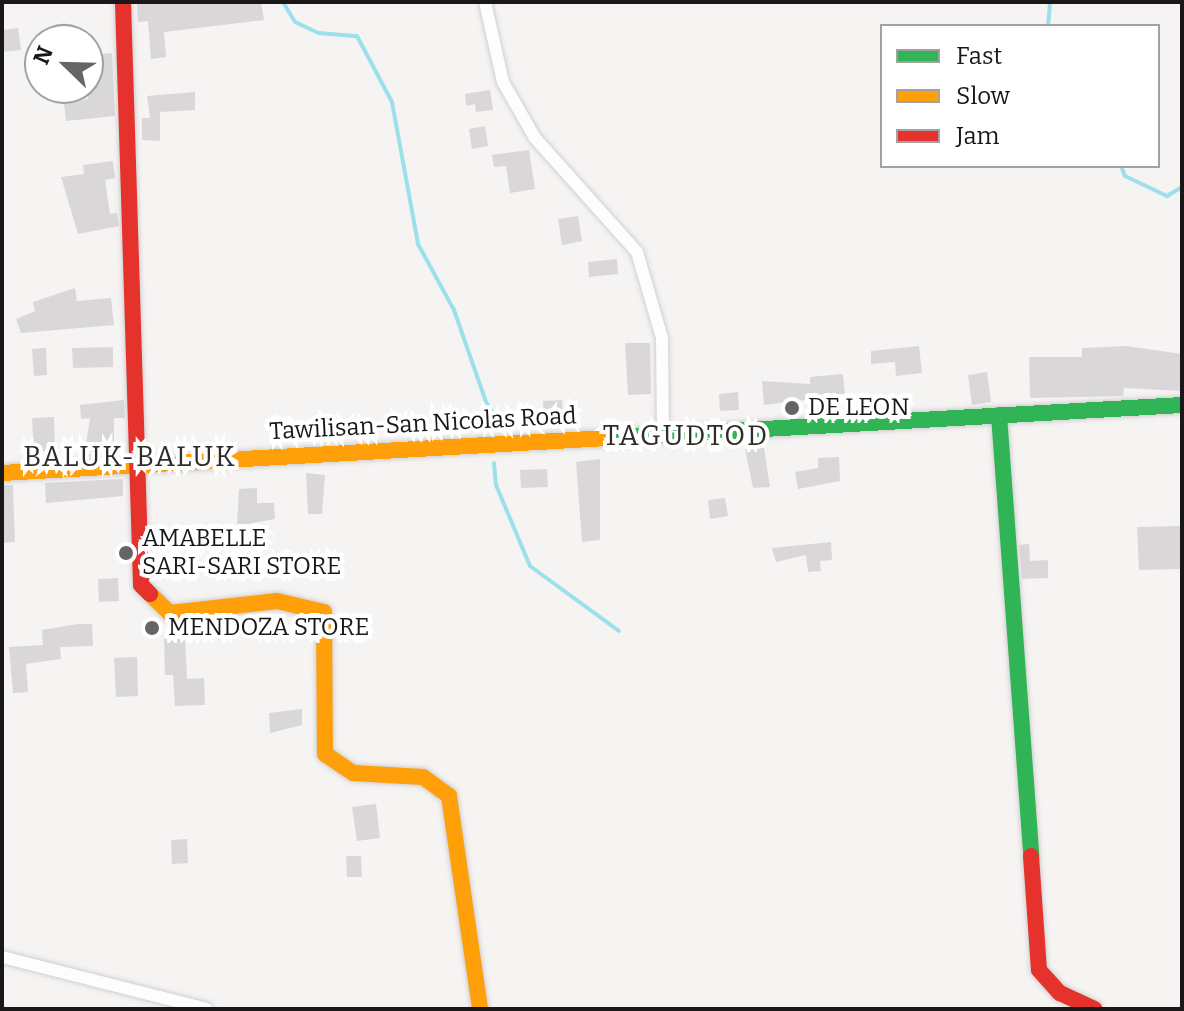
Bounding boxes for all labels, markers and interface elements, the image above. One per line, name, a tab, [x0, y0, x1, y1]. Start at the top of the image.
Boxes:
north arrow	[24, 24, 104, 104]
legend	[880, 24, 1160, 168]
text: N	[28, 42, 59, 68]
text: Fast	[956, 42, 1002, 70]
text: Slow	[956, 82, 1010, 110]
text: Jam	[956, 122, 999, 150]
place label: DE LEON	[808, 394, 909, 422]
marker: DE LEON	[783, 399, 801, 417]
street label: Tawilisan-San Nicolas Road	[269, 402, 577, 446]
district label: TAGUDTOD	[603, 419, 769, 453]
district label: BALUK-BALUK	[23, 440, 237, 474]
place label: AMABELLE SARI-SARI STORE	[142, 525, 341, 581]
marker: AMABELLE SARI-SARI STORE	[117, 544, 135, 562]
place label: MENDOZA STORE	[168, 614, 369, 642]
marker: MENDOZA STORE	[143, 619, 161, 637]

